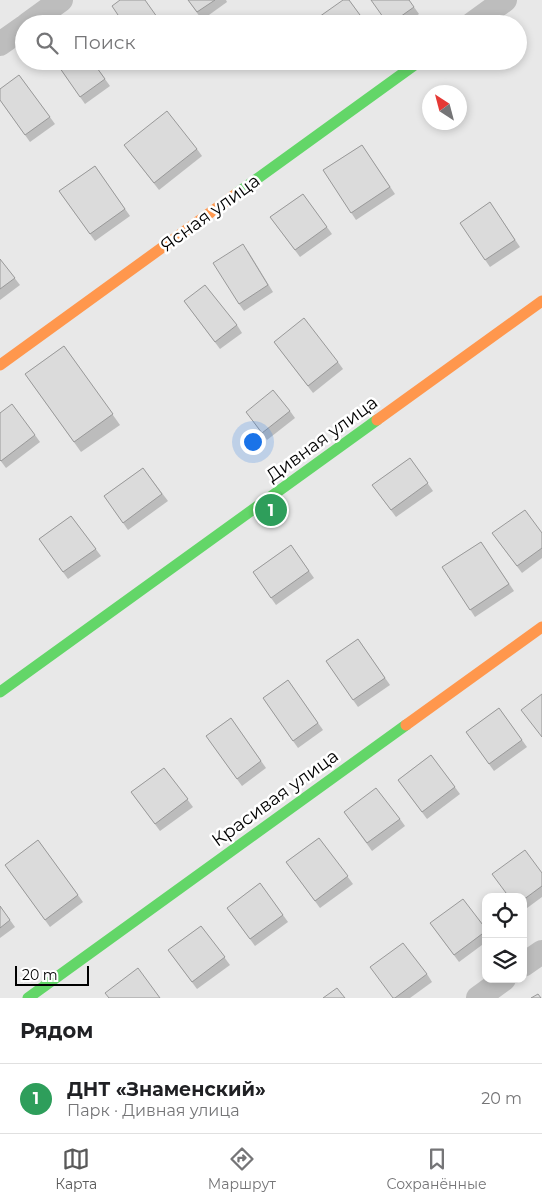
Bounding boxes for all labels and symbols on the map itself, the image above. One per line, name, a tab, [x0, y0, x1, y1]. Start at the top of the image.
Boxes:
north arrow	[422, 85, 467, 130]
street label: Ясная улица	[156, 169, 264, 257]
street label: Дивная улица	[262, 391, 382, 487]
your location	[240, 429, 266, 455]
pin: 1	[255, 491, 287, 529]
street label: Красивая улица	[207, 745, 343, 851]
scale bar	[15, 963, 89, 986]

